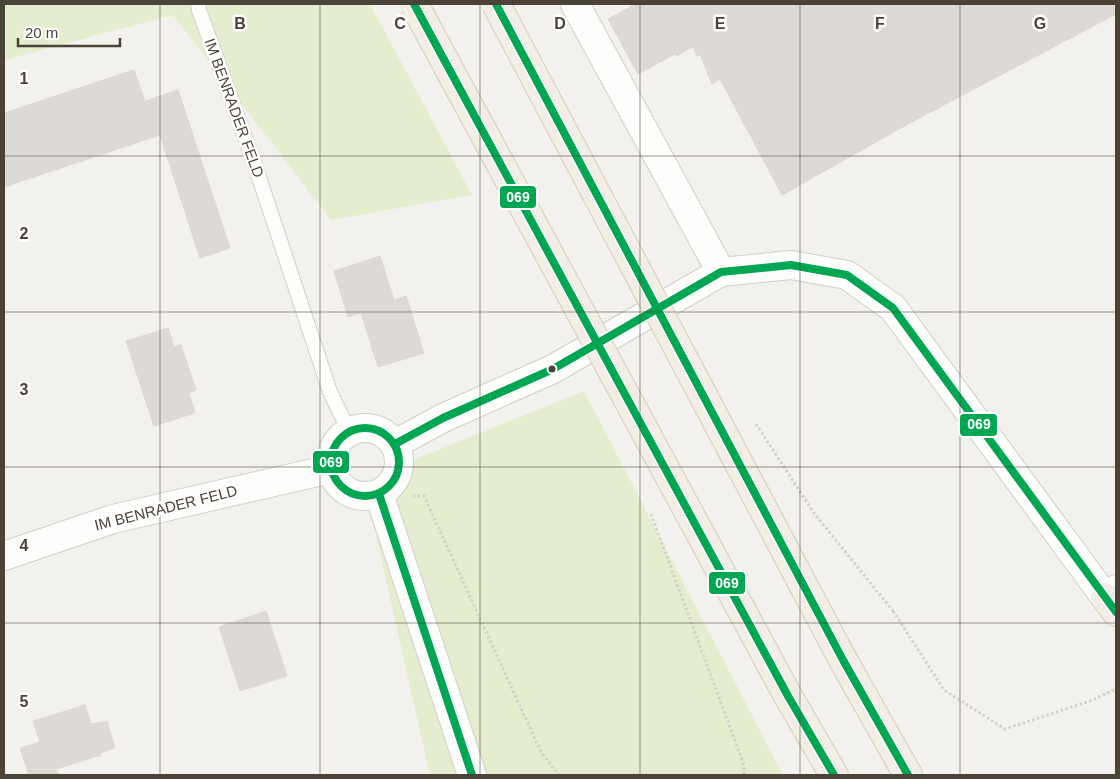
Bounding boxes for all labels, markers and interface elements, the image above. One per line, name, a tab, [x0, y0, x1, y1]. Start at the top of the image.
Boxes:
scale bar	[18, 15, 120, 47]
text: B	[234, 15, 246, 32]
text: C	[394, 15, 406, 32]
text: D	[554, 15, 566, 32]
text: E	[715, 15, 726, 32]
text: F	[875, 15, 885, 32]
text: G	[1034, 15, 1046, 32]
text: 20 m	[25, 24, 58, 41]
street label: IM BENRADER FELD	[201, 36, 268, 180]
text: 1	[20, 70, 29, 87]
line badge: 069	[499, 185, 537, 209]
text: 069	[506, 189, 530, 205]
text: 2	[20, 225, 29, 242]
unlabelled marker	[547, 364, 557, 374]
text: 3	[20, 381, 29, 398]
line badge: 069	[959, 413, 998, 437]
text: 069	[967, 416, 991, 432]
line badge: 069	[312, 450, 350, 474]
text: 069	[319, 454, 343, 470]
street label: IM BENRADER FELD	[93, 481, 239, 534]
text: 4	[20, 537, 29, 554]
line badge: 069	[708, 571, 746, 595]
text: 069	[715, 575, 739, 591]
text: 5	[20, 693, 29, 710]

